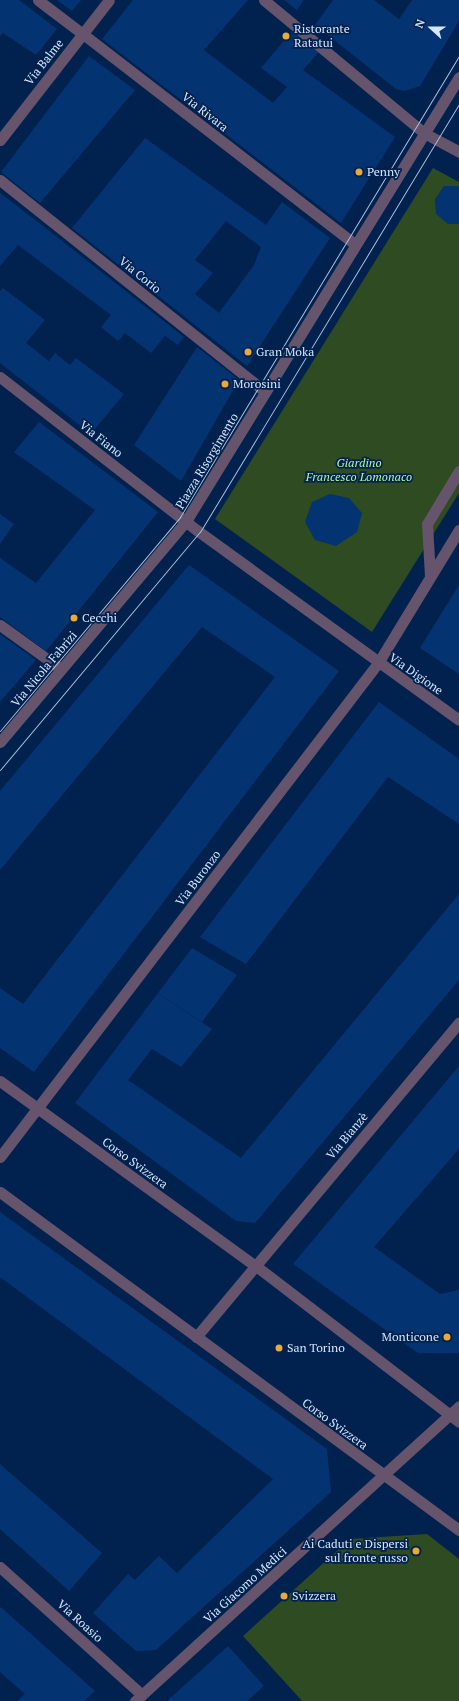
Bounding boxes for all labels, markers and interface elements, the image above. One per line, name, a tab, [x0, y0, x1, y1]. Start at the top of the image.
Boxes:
north arrow	[411, 8, 451, 48]
text: N	[412, 17, 428, 30]
place label: Ristorante Ratatui	[294, 22, 350, 50]
marker: Ristorante Ratatui	[281, 31, 291, 41]
street label: Via Balme	[22, 36, 66, 88]
street label: Via Rivara	[179, 89, 231, 135]
place label: Penny	[367, 165, 400, 179]
marker: Penny	[354, 167, 364, 177]
street label: Via Corio	[116, 254, 164, 296]
place label: Gran Moka	[256, 345, 314, 359]
marker: Gran Moka	[243, 347, 253, 357]
place label: Morosini	[233, 377, 281, 391]
marker: Morosini	[220, 379, 230, 389]
street label: Piazza Risorgimento	[173, 410, 241, 512]
street label: Via Fiano	[77, 418, 125, 460]
park label: Giardino Francesco Lomonaco	[306, 456, 412, 484]
place label: Cecchi	[82, 611, 117, 625]
marker: Cecchi	[69, 613, 79, 623]
street label: Via Nicola Fabrizi	[8, 628, 80, 710]
street label: Via Digione	[386, 650, 446, 698]
street label: Via Buronzo	[172, 847, 224, 909]
street label: Via Bianzè	[323, 1110, 371, 1162]
street label: Corso Svizzera	[99, 1134, 171, 1192]
place label: Monticone	[382, 1330, 439, 1344]
marker: Monticone	[442, 1332, 452, 1342]
place label: San Torino	[287, 1341, 345, 1355]
marker: San Torino	[274, 1343, 284, 1353]
street label: Corso Svizzera	[299, 1395, 371, 1453]
place label: Ai Caduti e Dispersi sul fronte russo	[302, 1537, 408, 1565]
street label: Via Giacomo Medici	[201, 1544, 289, 1626]
marker: Ai Caduti e Dispersi sul fronte russo	[411, 1546, 421, 1556]
place label: Svizzera	[292, 1589, 336, 1603]
marker: Svizzera	[279, 1591, 289, 1601]
street label: Via Roasio	[54, 1597, 106, 1645]

